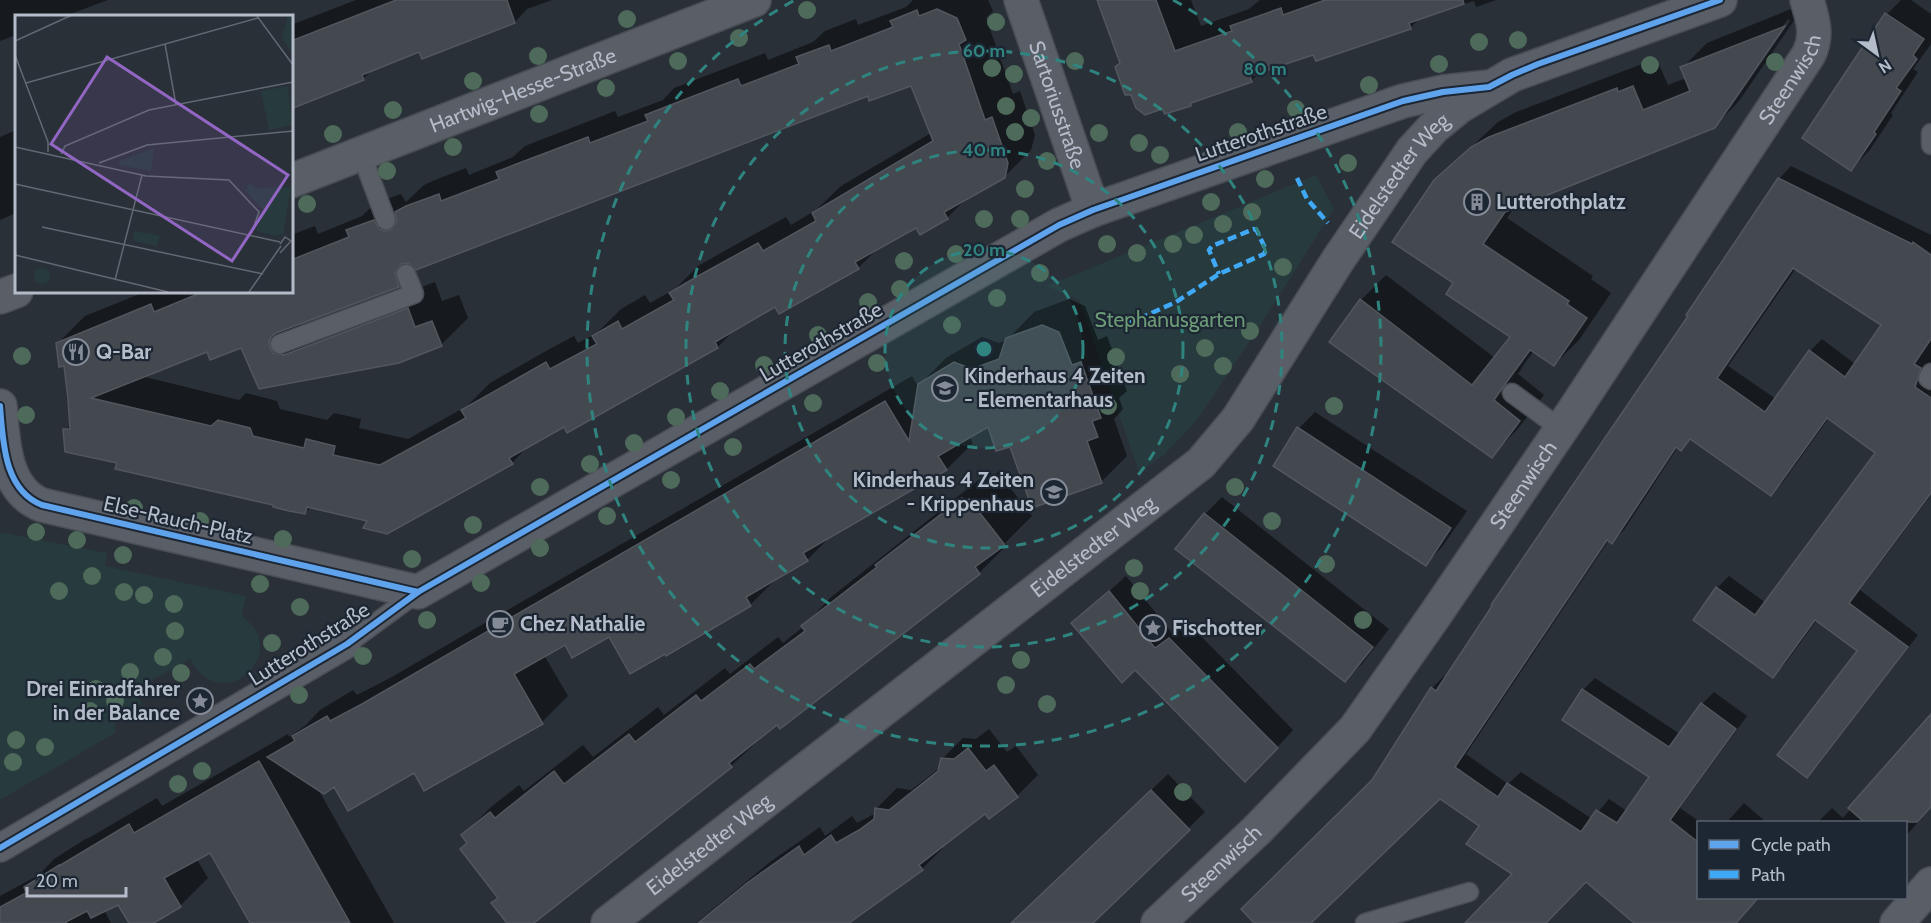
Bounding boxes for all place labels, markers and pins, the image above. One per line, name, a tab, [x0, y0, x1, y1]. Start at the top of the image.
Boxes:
building icon: Lutterothplatz	[1462, 187, 1492, 217]
place label: Lutterothplatz	[1496, 189, 1626, 214]
restaurant icon: Q-Bar	[61, 337, 91, 367]
place label: Q-Bar	[96, 339, 151, 364]
centre of rings	[974, 339, 994, 359]
place label: Kinderhaus 4 Zeiten - Elementarhaus	[964, 363, 1146, 412]
school or university icon: Kinderhaus 4 Zeiten - Elementarhaus	[930, 373, 960, 403]
place label: Kinderhaus 4 Zeiten - Krippenhaus	[852, 467, 1034, 516]
school or university icon: Kinderhaus 4 Zeiten - Krippenhaus	[1039, 477, 1069, 507]
cafe icon: Chez Nathalie	[485, 609, 515, 639]
place label: Chez Nathalie	[520, 611, 646, 636]
place icon: Fischotter	[1138, 613, 1168, 643]
place label: Fischotter	[1172, 615, 1262, 640]
place label: Drei Einradfahrer in der Balance	[26, 676, 180, 725]
place icon: Drei Einradfahrer in der Balance	[185, 686, 215, 716]

